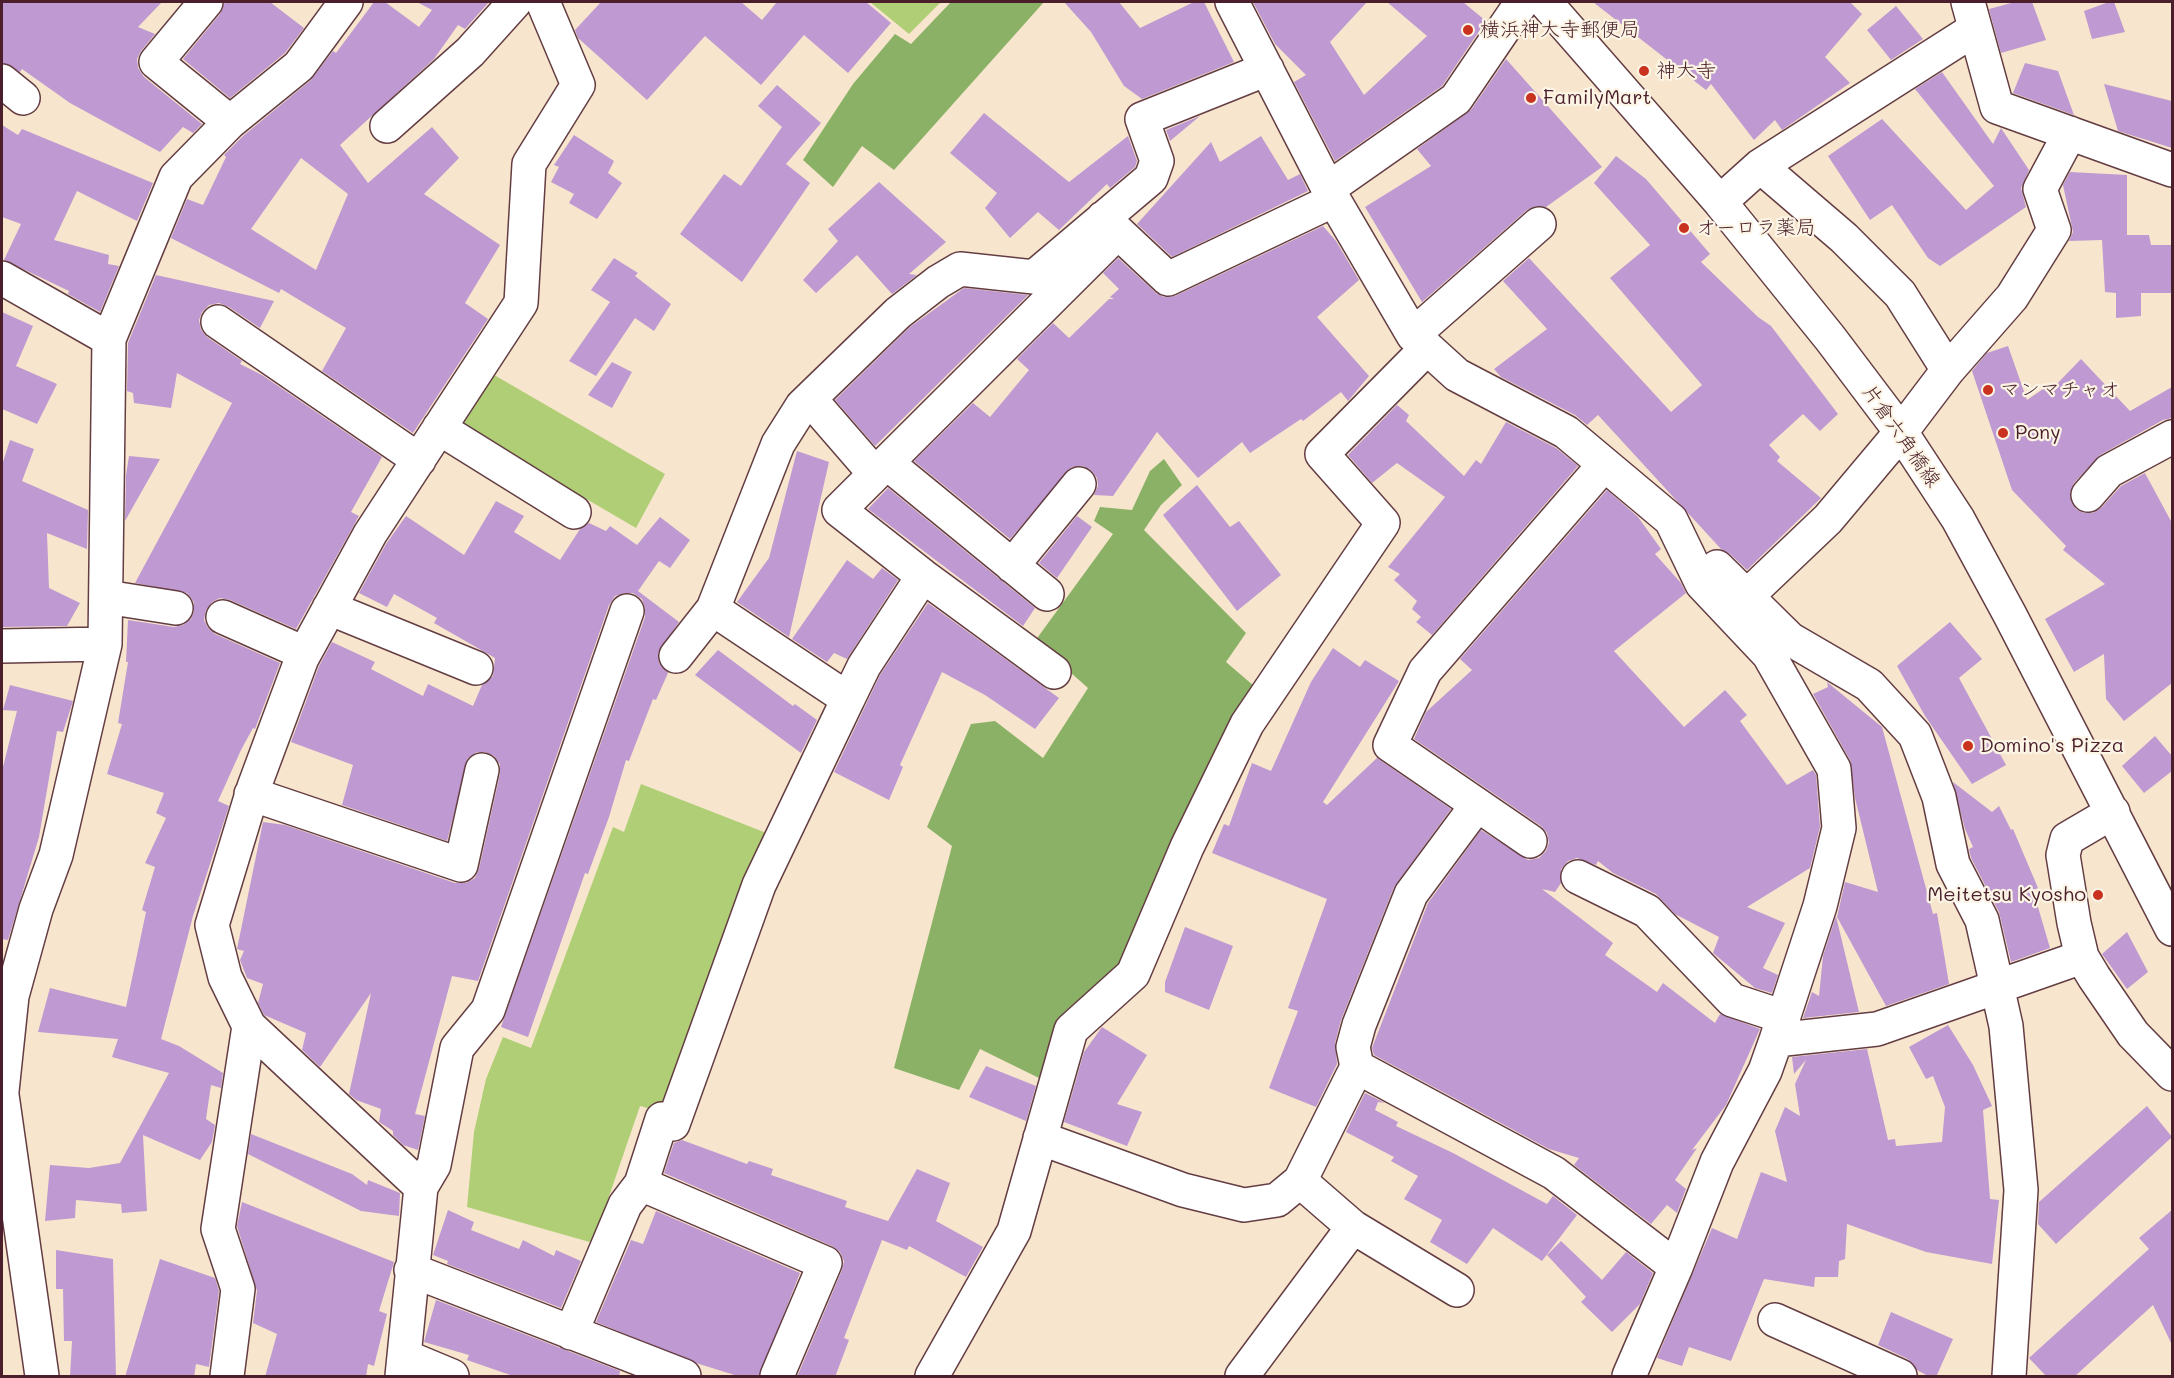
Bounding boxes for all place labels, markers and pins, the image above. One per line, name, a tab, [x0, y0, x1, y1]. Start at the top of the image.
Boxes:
place label: 横浜神大寺郵便局	[1480, 18, 1640, 42]
marker: 横浜神大寺郵便局	[1461, 23, 1475, 37]
place label: 神大寺	[1656, 59, 1716, 83]
marker: 神大寺	[1637, 64, 1651, 78]
place label: FamilyMart	[1543, 86, 1651, 110]
marker: FamilyMart	[1524, 91, 1538, 105]
place label: オーロラ薬局	[1696, 216, 1816, 240]
marker: オーロラ薬局	[1677, 221, 1691, 235]
place label: マンマチャオ	[2000, 378, 2120, 402]
marker: マンマチャオ	[1981, 383, 1995, 397]
place label: Pony	[2015, 421, 2061, 445]
marker: Pony	[1996, 426, 2010, 440]
place label: Domino's Pizza	[1980, 734, 2124, 758]
marker: Domino's Pizza	[1961, 739, 1975, 753]
place label: Meitetsu Kyosho	[1927, 883, 2086, 907]
marker: Meitetsu Kyosho	[2091, 888, 2105, 902]

